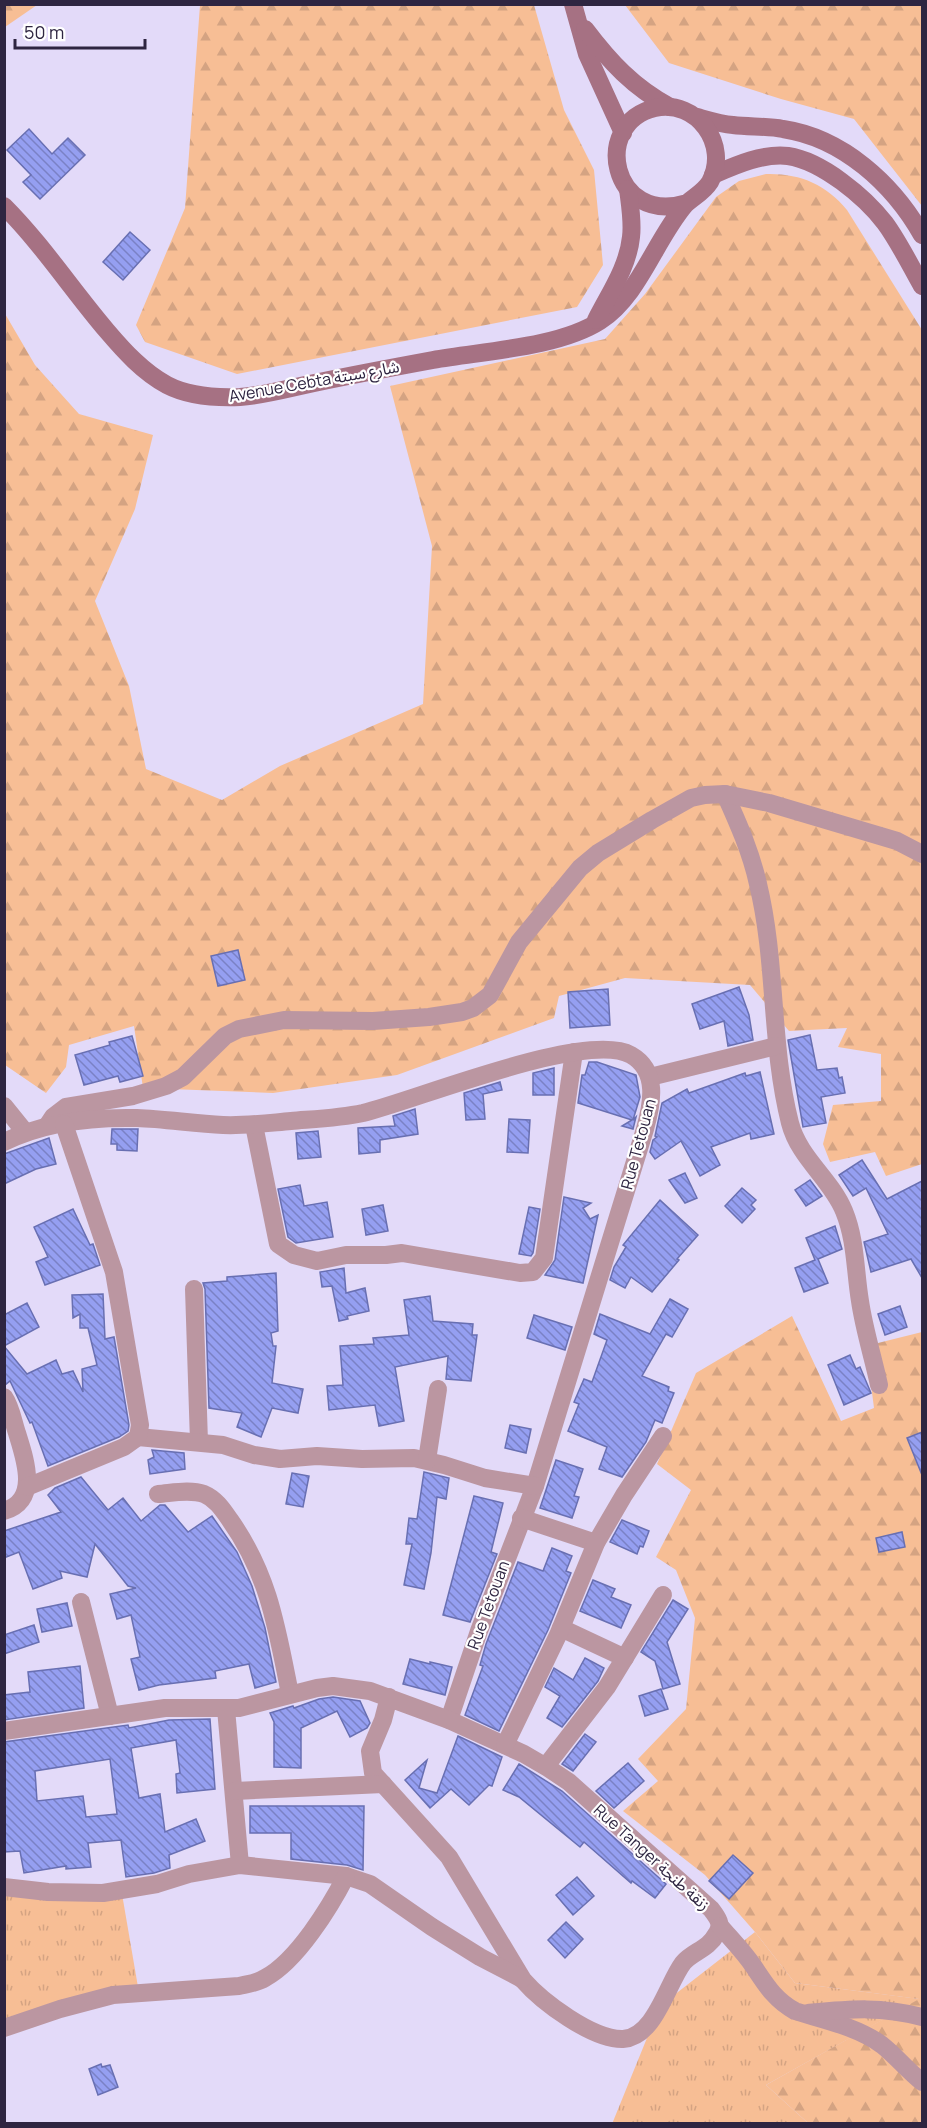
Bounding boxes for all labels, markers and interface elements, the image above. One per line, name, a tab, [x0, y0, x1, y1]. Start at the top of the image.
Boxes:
scale bar	[15, 12, 146, 50]
text: 50 m	[24, 20, 64, 44]
street label: Avenue Cebta شارع سبتة	[227, 355, 401, 409]
street label: Rue Tetouan	[615, 1096, 661, 1192]
street label: Rue Tetouan	[462, 1557, 514, 1653]
street label: Rue Tanger زنقة طنجة	[589, 1799, 715, 1915]

